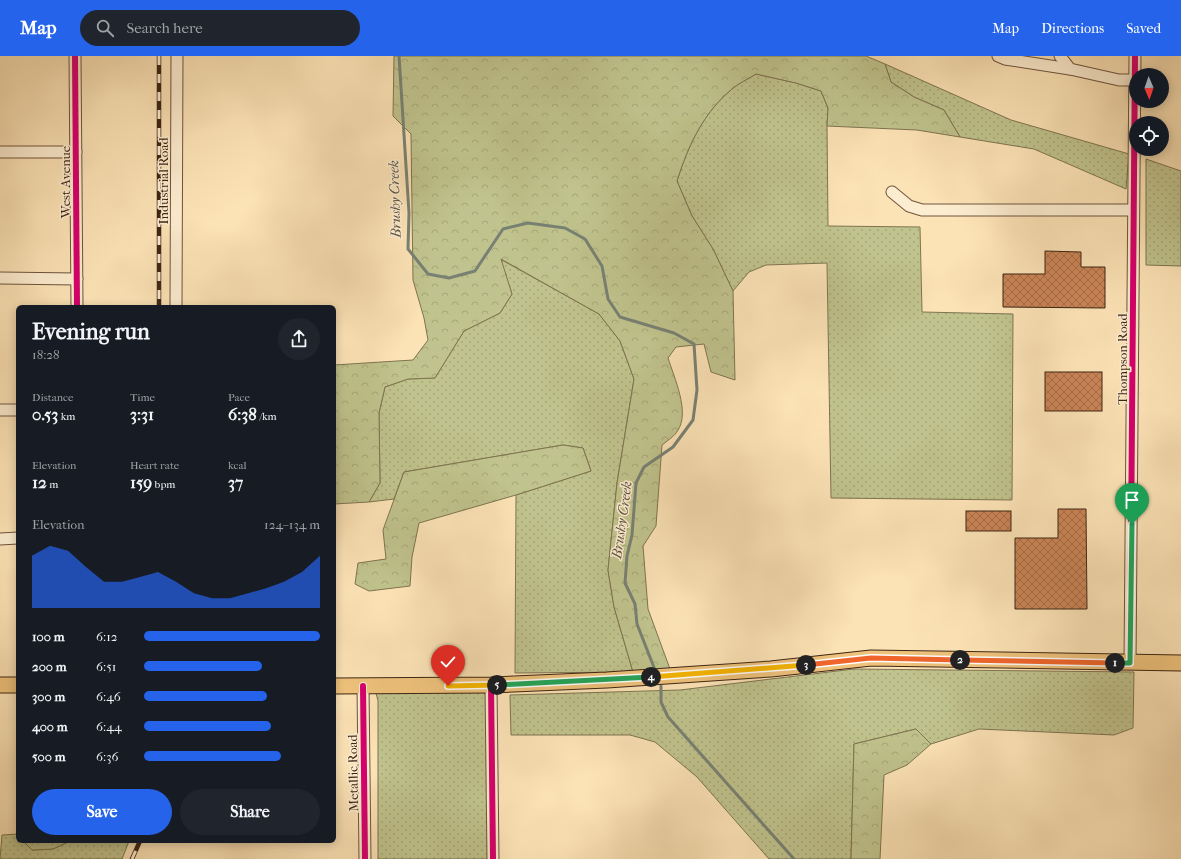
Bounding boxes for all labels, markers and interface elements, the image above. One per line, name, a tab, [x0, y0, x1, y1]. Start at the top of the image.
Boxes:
search box	[80, 10, 360, 46]
text: Map	[20, 17, 56, 39]
icon: search	[94, 17, 116, 39]
text: Search here	[126, 19, 203, 37]
text: Map	[992, 20, 1019, 37]
text: Directions	[1041, 20, 1104, 37]
text: Saved	[1126, 20, 1161, 37]
north arrow	[1129, 68, 1169, 108]
map controls	[1129, 68, 1169, 156]
button: locate	[1129, 116, 1169, 156]
street label: Industrial Road	[156, 137, 171, 225]
street label: West Avenue	[58, 145, 73, 219]
water label: Brushy Creek	[385, 160, 405, 239]
street label: Thompson Road	[1115, 312, 1130, 405]
button: share	[278, 318, 320, 360]
text: Evening run	[32, 319, 150, 345]
text: 18:28	[32, 347, 60, 362]
text: Distance	[32, 391, 73, 404]
text: Time	[130, 391, 155, 404]
text: Pace	[228, 391, 250, 404]
text: 0.53	[32, 404, 58, 424]
text: 3:31	[130, 404, 154, 424]
text: 6:38	[228, 404, 257, 424]
text: km	[58, 410, 75, 423]
text: /km	[257, 410, 277, 423]
text: Elevation	[32, 459, 76, 472]
text: Heart rate	[130, 459, 179, 472]
text: kcal	[228, 459, 247, 472]
text: 12	[32, 472, 47, 492]
text: 159	[130, 472, 152, 492]
text: 37	[228, 472, 243, 492]
text: m	[47, 478, 58, 491]
text: bpm	[152, 478, 175, 491]
water label: Brushy Creek	[608, 480, 636, 561]
pin	[1115, 483, 1149, 524]
icon: arrive	[1121, 489, 1143, 511]
text: Elevation	[32, 517, 85, 532]
text: 124–134 m	[264, 517, 320, 532]
text: 100 m	[32, 629, 65, 644]
text: 6:12	[96, 629, 118, 644]
pin	[431, 645, 465, 686]
pin: 2	[950, 650, 970, 670]
icon: check	[437, 651, 459, 673]
text: 2	[957, 653, 963, 666]
pin: 1	[1105, 653, 1125, 673]
pin: 3	[796, 655, 816, 675]
text: 1	[1113, 656, 1117, 669]
text: 3	[804, 658, 808, 671]
text: 200 m	[32, 659, 67, 674]
text: 6:51	[96, 659, 116, 674]
pin: 4	[641, 667, 661, 687]
text: 4	[648, 670, 654, 683]
pin: 5	[487, 675, 507, 695]
text: 5	[495, 678, 499, 691]
text: 300 m	[32, 689, 65, 704]
text: 6:46	[96, 689, 121, 704]
text: 400 m	[32, 719, 68, 734]
text: 6:44	[96, 719, 122, 734]
street label: Metallic Road	[345, 733, 361, 812]
text: 500 m	[32, 749, 66, 764]
text: 6:36	[96, 749, 119, 764]
button: Save	[32, 789, 172, 835]
button: Share	[180, 789, 320, 835]

